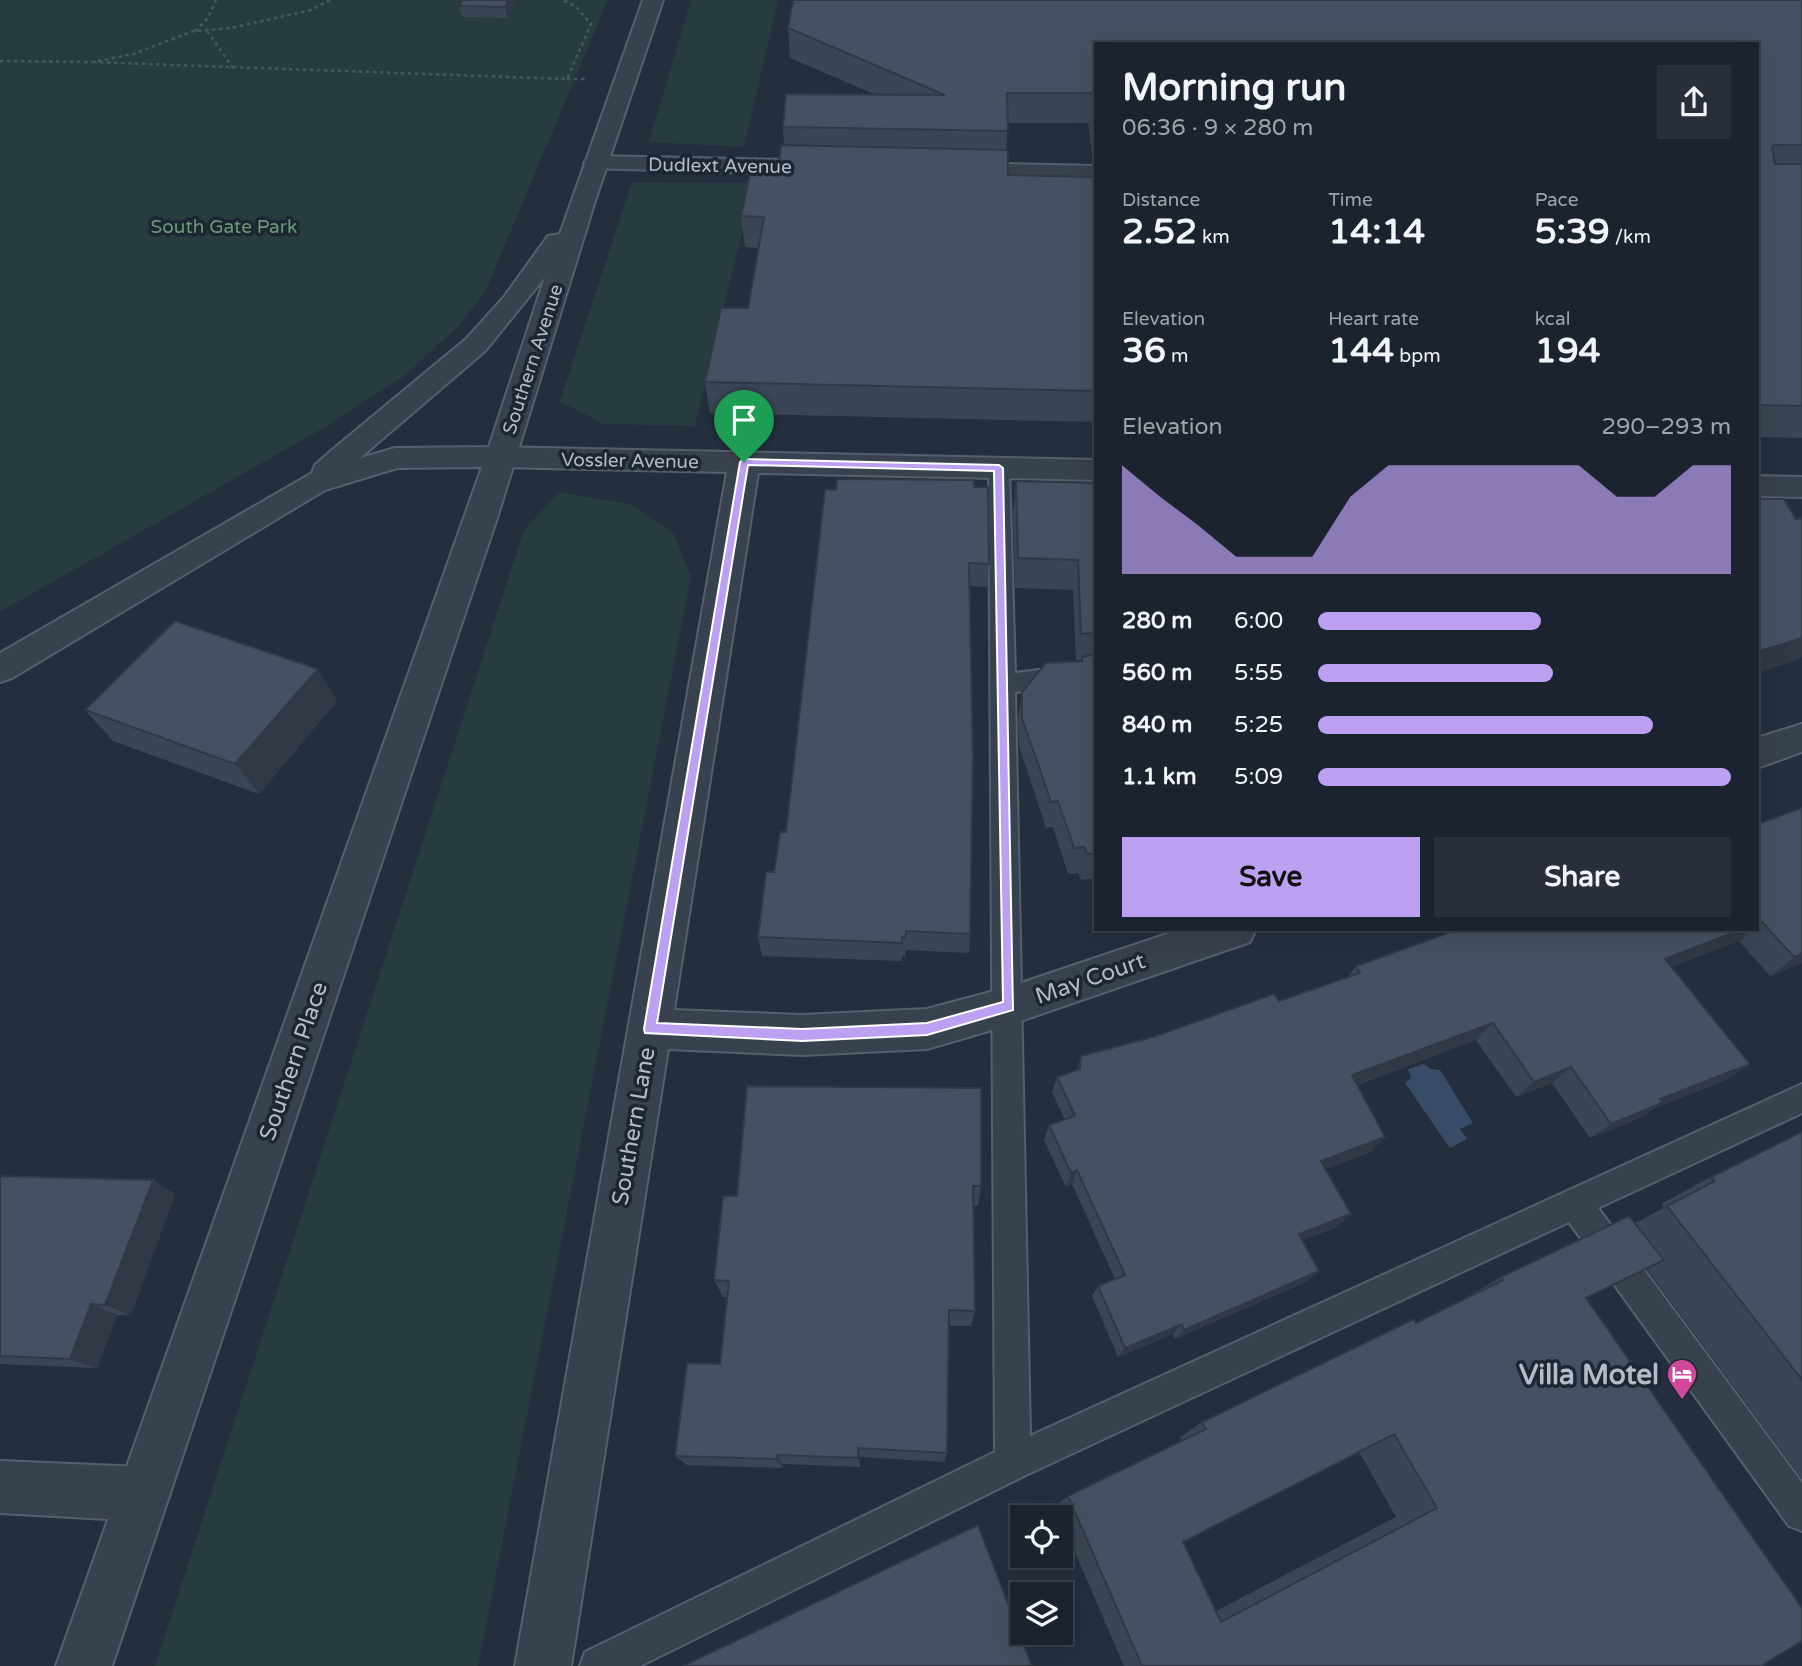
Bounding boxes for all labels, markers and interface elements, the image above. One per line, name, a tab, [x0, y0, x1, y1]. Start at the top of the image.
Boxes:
text: Morning run	[1122, 65, 1346, 111]
button: share	[1657, 65, 1731, 139]
text: 06:36 · 9 × 280 m	[1122, 114, 1313, 142]
street label: Dudlext Avenue	[648, 154, 792, 178]
text: Distance	[1122, 189, 1200, 211]
text: Time	[1328, 189, 1373, 211]
text: Pace	[1535, 189, 1578, 211]
text: 2.52	[1122, 211, 1197, 253]
text: 14:14	[1328, 211, 1425, 253]
text: 5:39	[1535, 211, 1610, 253]
park label: South Gate Park	[151, 216, 297, 238]
text: km	[1197, 226, 1230, 248]
text: /km	[1610, 226, 1651, 248]
street label: Southern Avenue	[498, 282, 568, 437]
text: Elevation	[1122, 308, 1205, 330]
text: Heart rate	[1328, 308, 1419, 330]
text: kcal	[1535, 308, 1570, 330]
text: 36	[1122, 330, 1166, 372]
text: 144	[1328, 330, 1394, 372]
text: 194	[1535, 330, 1601, 372]
text: m	[1166, 345, 1188, 367]
text: bpm	[1394, 345, 1441, 367]
pin	[714, 390, 774, 462]
icon: arrive	[725, 401, 763, 439]
text: Elevation	[1122, 413, 1223, 441]
text: 290–293 m	[1602, 413, 1731, 441]
street label: Vossler Avenue	[561, 449, 699, 473]
text: 280 m	[1122, 607, 1192, 635]
text: 6:00	[1234, 607, 1283, 635]
text: 560 m	[1122, 659, 1192, 687]
text: 5:55	[1234, 659, 1283, 687]
text: 840 m	[1122, 711, 1192, 739]
text: 5:25	[1234, 711, 1283, 739]
text: 1.1 km	[1122, 763, 1197, 791]
text: 5:09	[1234, 763, 1283, 791]
button: Save	[1122, 837, 1420, 917]
button: Share	[1434, 837, 1731, 917]
street label: May Court	[1032, 947, 1149, 1011]
street label: Southern Place	[254, 978, 334, 1144]
street label: Southern Lane	[606, 1045, 662, 1207]
hotel icon: Villa Motel	[1665, 1357, 1699, 1401]
place label: Villa Motel	[1519, 1358, 1659, 1392]
map controls	[1010, 1505, 1073, 1645]
button: locate	[1010, 1505, 1073, 1568]
button: layers	[1010, 1582, 1073, 1645]

